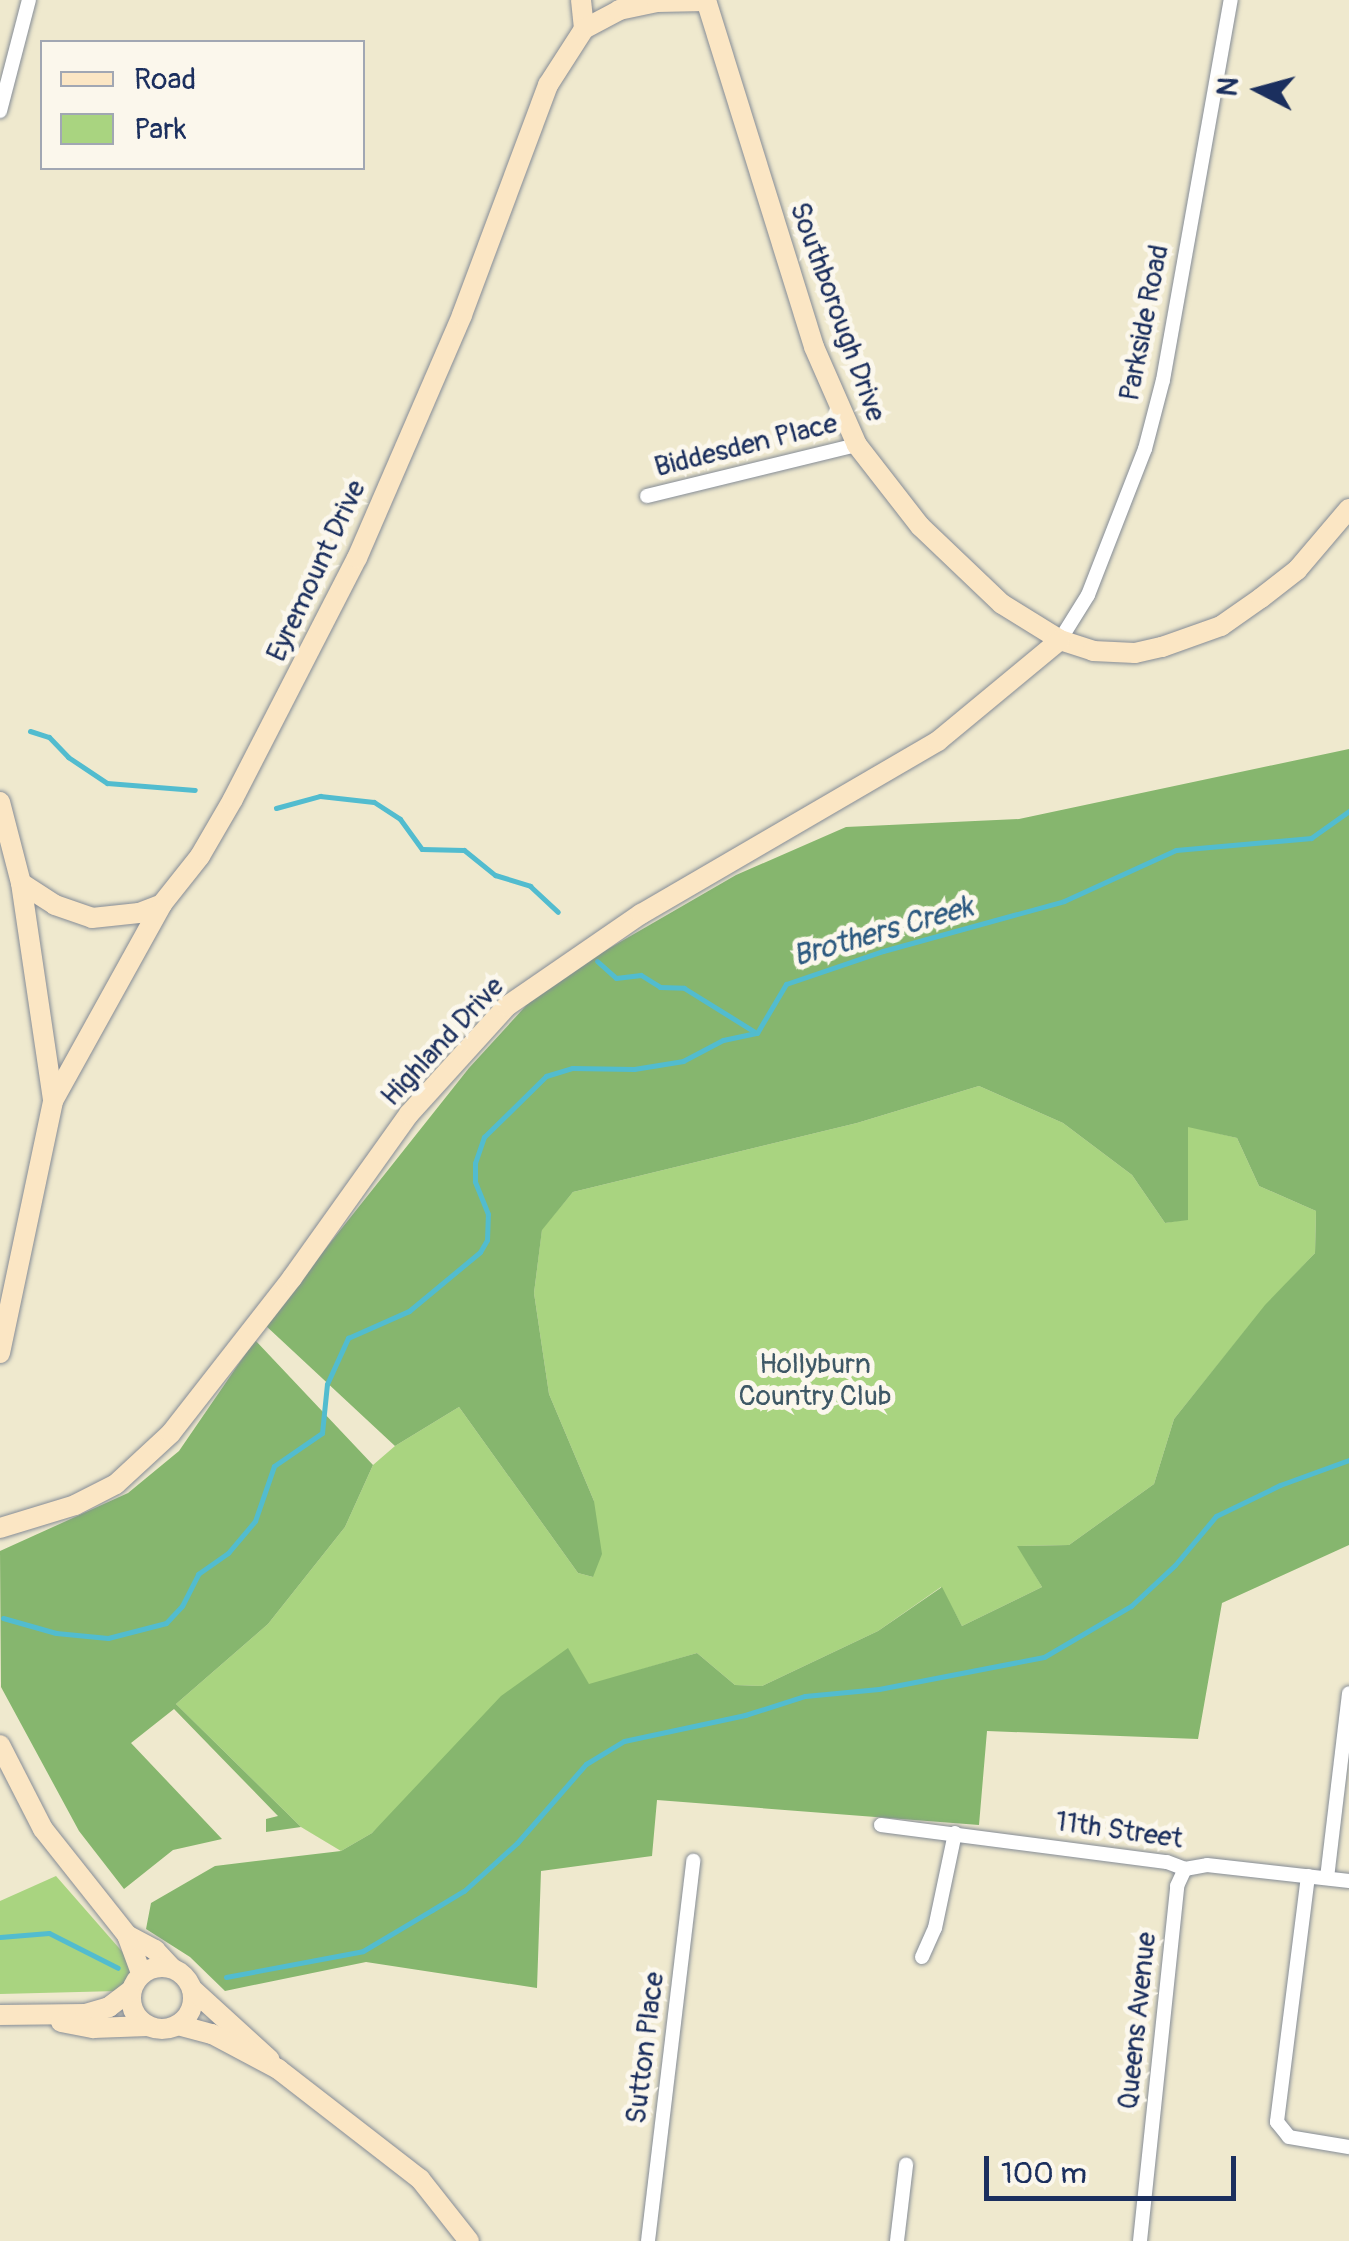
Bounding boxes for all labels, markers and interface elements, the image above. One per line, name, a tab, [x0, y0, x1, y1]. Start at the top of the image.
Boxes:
legend	[40, 40, 365, 170]
north arrow	[1209, 40, 1309, 140]
text: Road	[134, 61, 196, 98]
text: N	[1210, 76, 1247, 98]
text: Park	[134, 111, 187, 148]
street label: Southborough Drive	[782, 198, 892, 426]
street label: Parkside Road	[1113, 242, 1177, 404]
street label: Biddesden Place	[651, 407, 841, 485]
street label: Eyremount Drive	[260, 475, 374, 667]
water label: Brothers Creek	[789, 889, 977, 975]
street label: Highland Drive	[375, 970, 511, 1114]
park label: Hollyburn Country Club	[738, 1348, 892, 1414]
street label: 11th Street	[1053, 1805, 1185, 1857]
street label: Queens Avenue	[1112, 1931, 1164, 2111]
street label: Sutton Place	[620, 1970, 672, 2126]
scale bar	[989, 2136, 1242, 2198]
text: 100 m	[1001, 2155, 1087, 2192]

